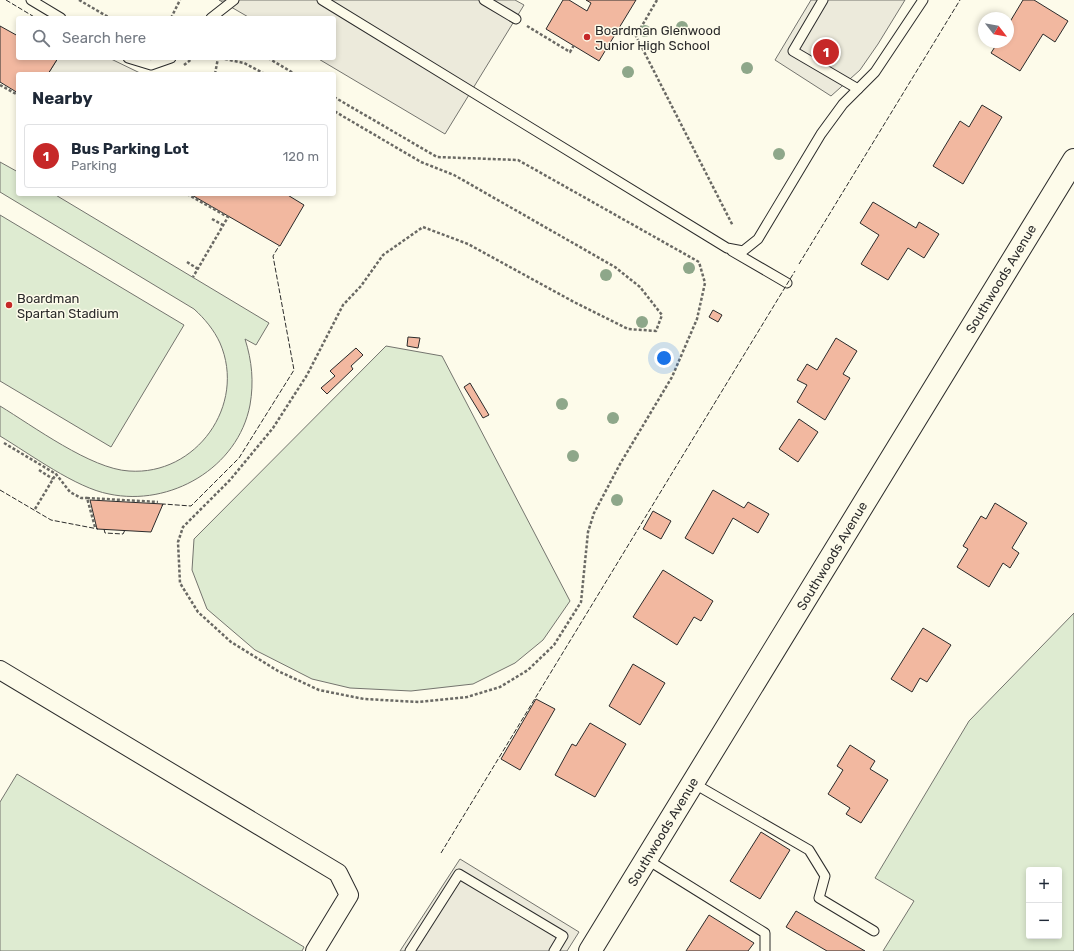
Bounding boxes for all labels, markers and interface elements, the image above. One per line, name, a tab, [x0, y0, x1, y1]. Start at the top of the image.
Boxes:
north arrow	[978, 12, 1014, 48]
search box	[16, 16, 336, 60]
place label: Boardman Glenwood Junior High School	[595, 23, 721, 54]
icon: search	[30, 27, 52, 49]
text: Search here	[62, 29, 146, 47]
marker: Boardman Glenwood Junior High School	[582, 32, 592, 42]
pin: 1	[813, 37, 839, 67]
text: Nearby	[32, 88, 93, 108]
text: Bus Parking Lot	[71, 140, 189, 158]
text: 1	[43, 149, 49, 164]
text: 120 m	[283, 149, 319, 164]
text: Parking	[71, 158, 117, 173]
street label: Southwoods Avenue	[963, 222, 1039, 336]
place label: Boardman Spartan Stadium	[17, 291, 119, 321]
marker: Boardman Spartan Stadium	[4, 300, 14, 310]
your location	[654, 348, 674, 368]
street label: Southwoods Avenue	[794, 499, 870, 613]
street label: Southwoods Avenue	[625, 775, 701, 889]
map controls	[1026, 867, 1062, 939]
button: +	[1026, 867, 1062, 903]
button: −	[1026, 903, 1062, 939]

